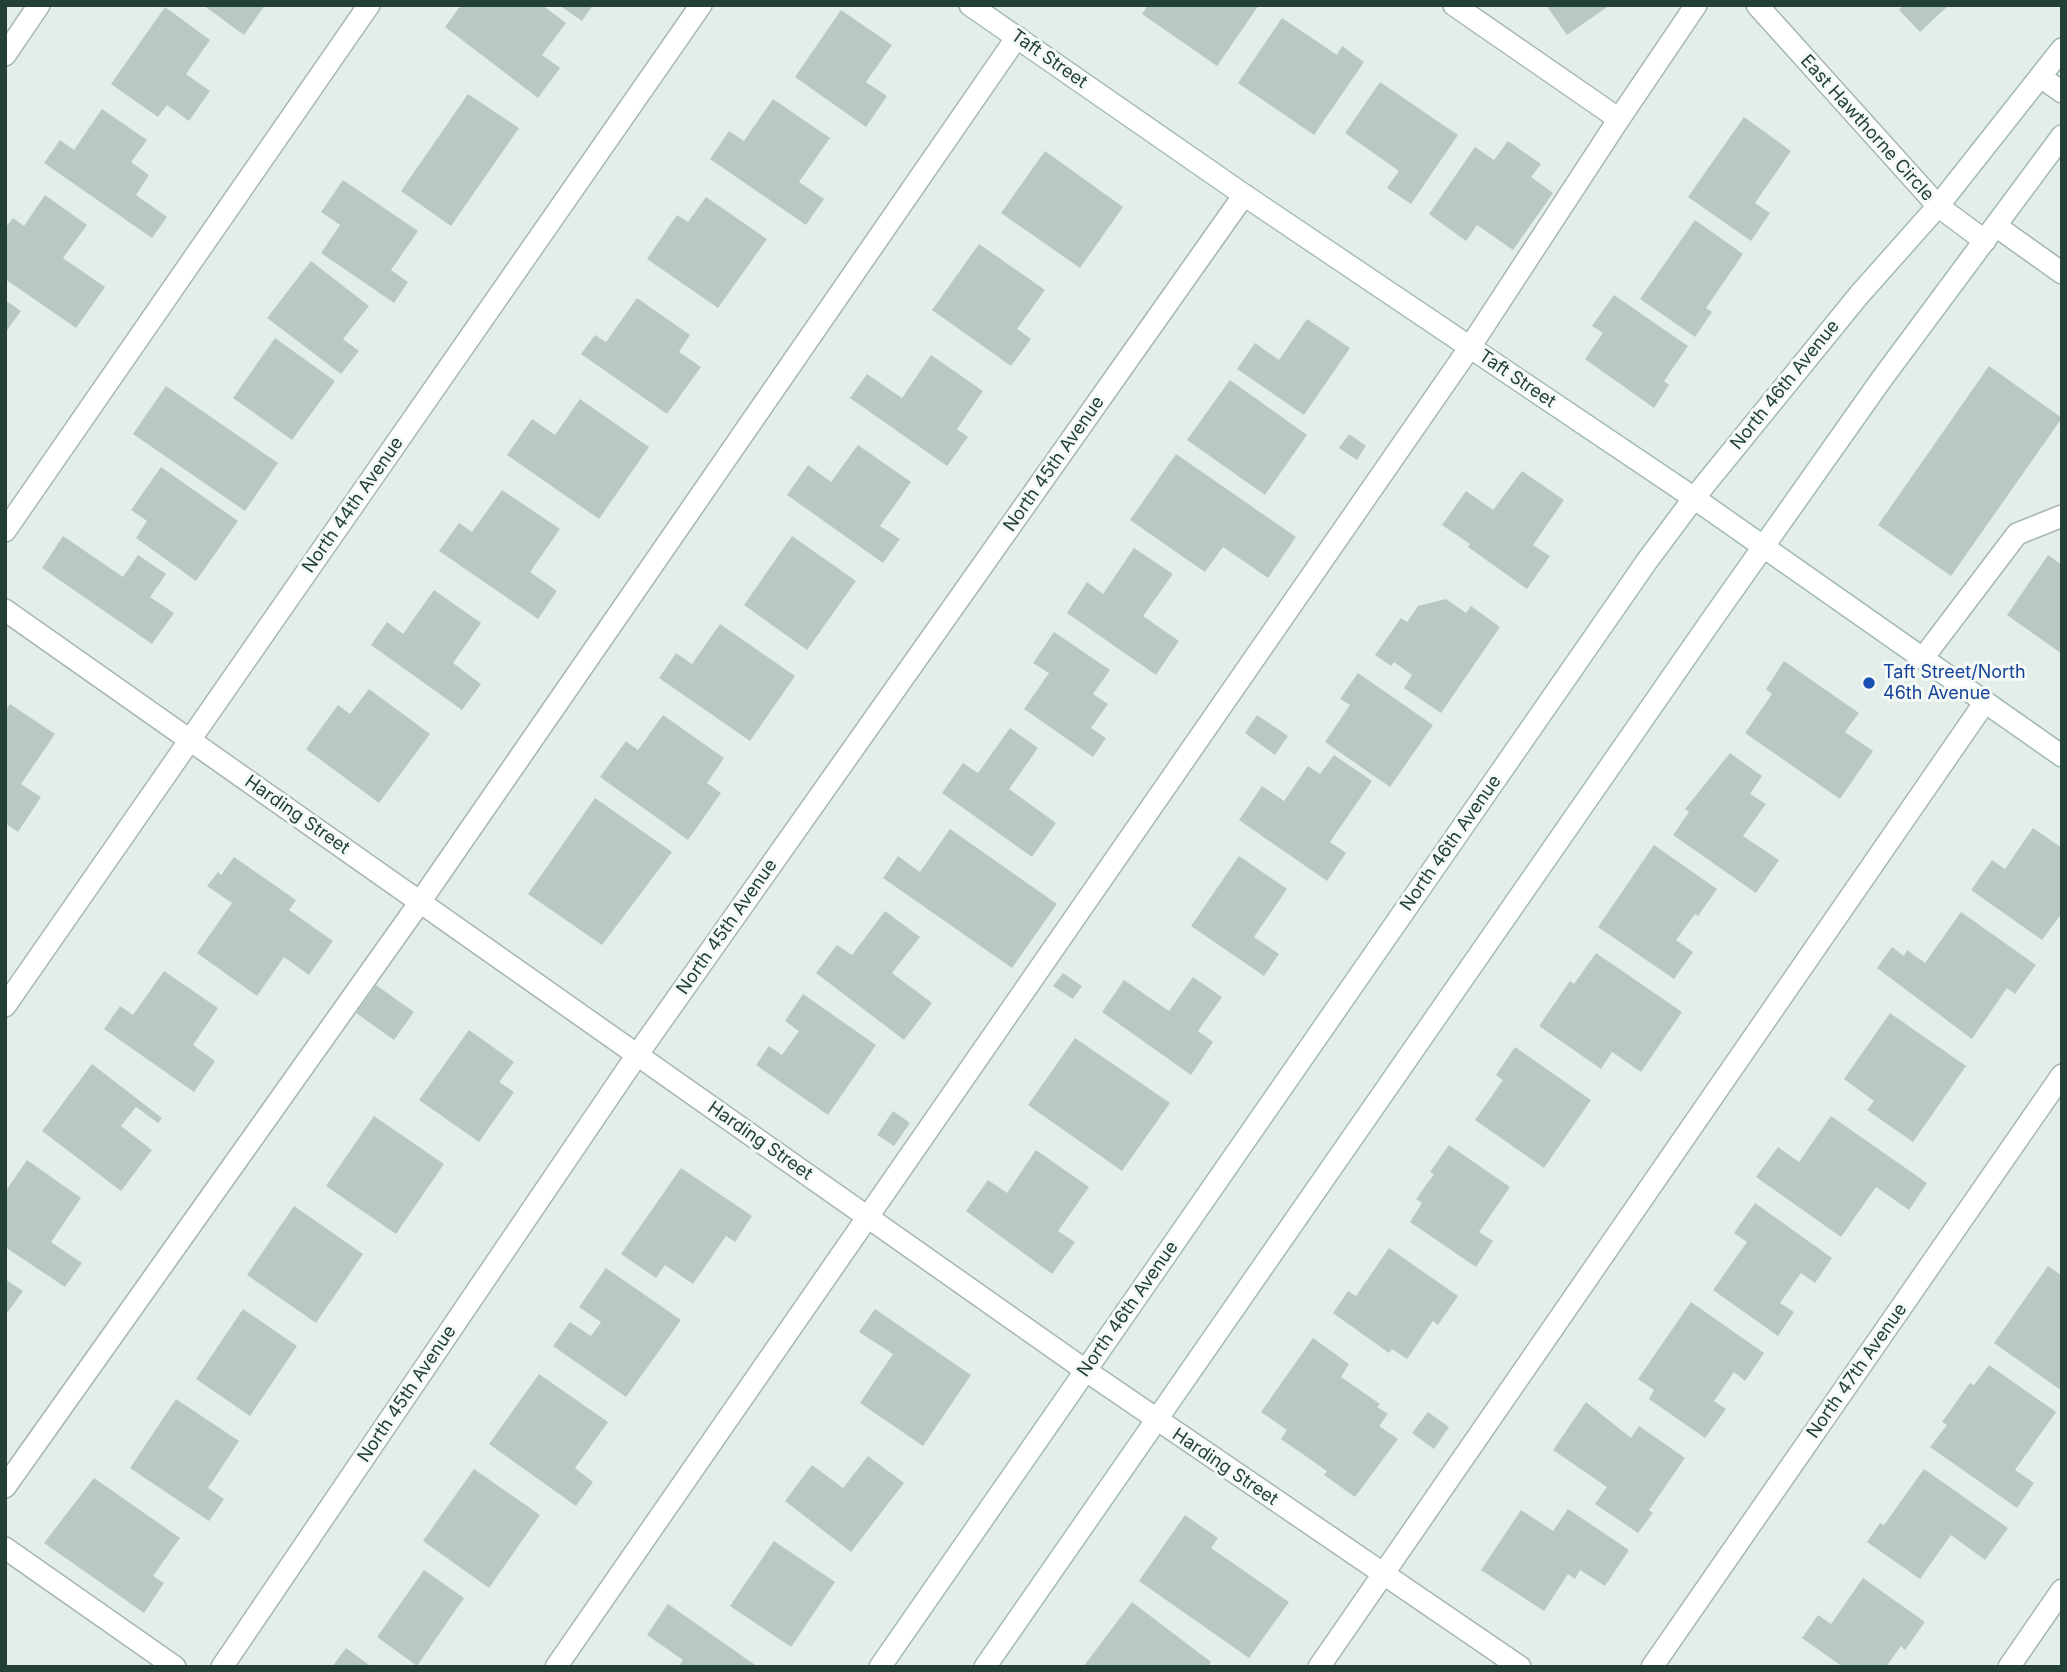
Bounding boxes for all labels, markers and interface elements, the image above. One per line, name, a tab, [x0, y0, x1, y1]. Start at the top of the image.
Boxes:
street label: Taft Street	[1007, 25, 1091, 93]
street label: East Hawthorne Circle	[1796, 50, 1938, 206]
street label: North 46th Avenue	[1726, 316, 1844, 454]
street label: Taft Street	[1474, 345, 1560, 413]
street label: North 45th Avenue	[999, 392, 1109, 536]
street label: North 44th Avenue	[298, 433, 408, 577]
place label: Taft Street/North 46th Avenue	[1883, 662, 2026, 704]
marker: Taft Street/North 46th Avenue	[1861, 675, 1877, 691]
street label: Harding Street	[240, 771, 354, 859]
street label: North 46th Avenue	[1396, 771, 1506, 915]
street label: North 45th Avenue	[672, 855, 782, 999]
street label: Harding Street	[703, 1097, 817, 1185]
street label: North 46th Avenue	[1073, 1237, 1183, 1381]
street label: North 47th Avenue	[1802, 1299, 1912, 1443]
street label: North 45th Avenue	[353, 1321, 461, 1467]
street label: Harding Street	[1168, 1424, 1282, 1510]

